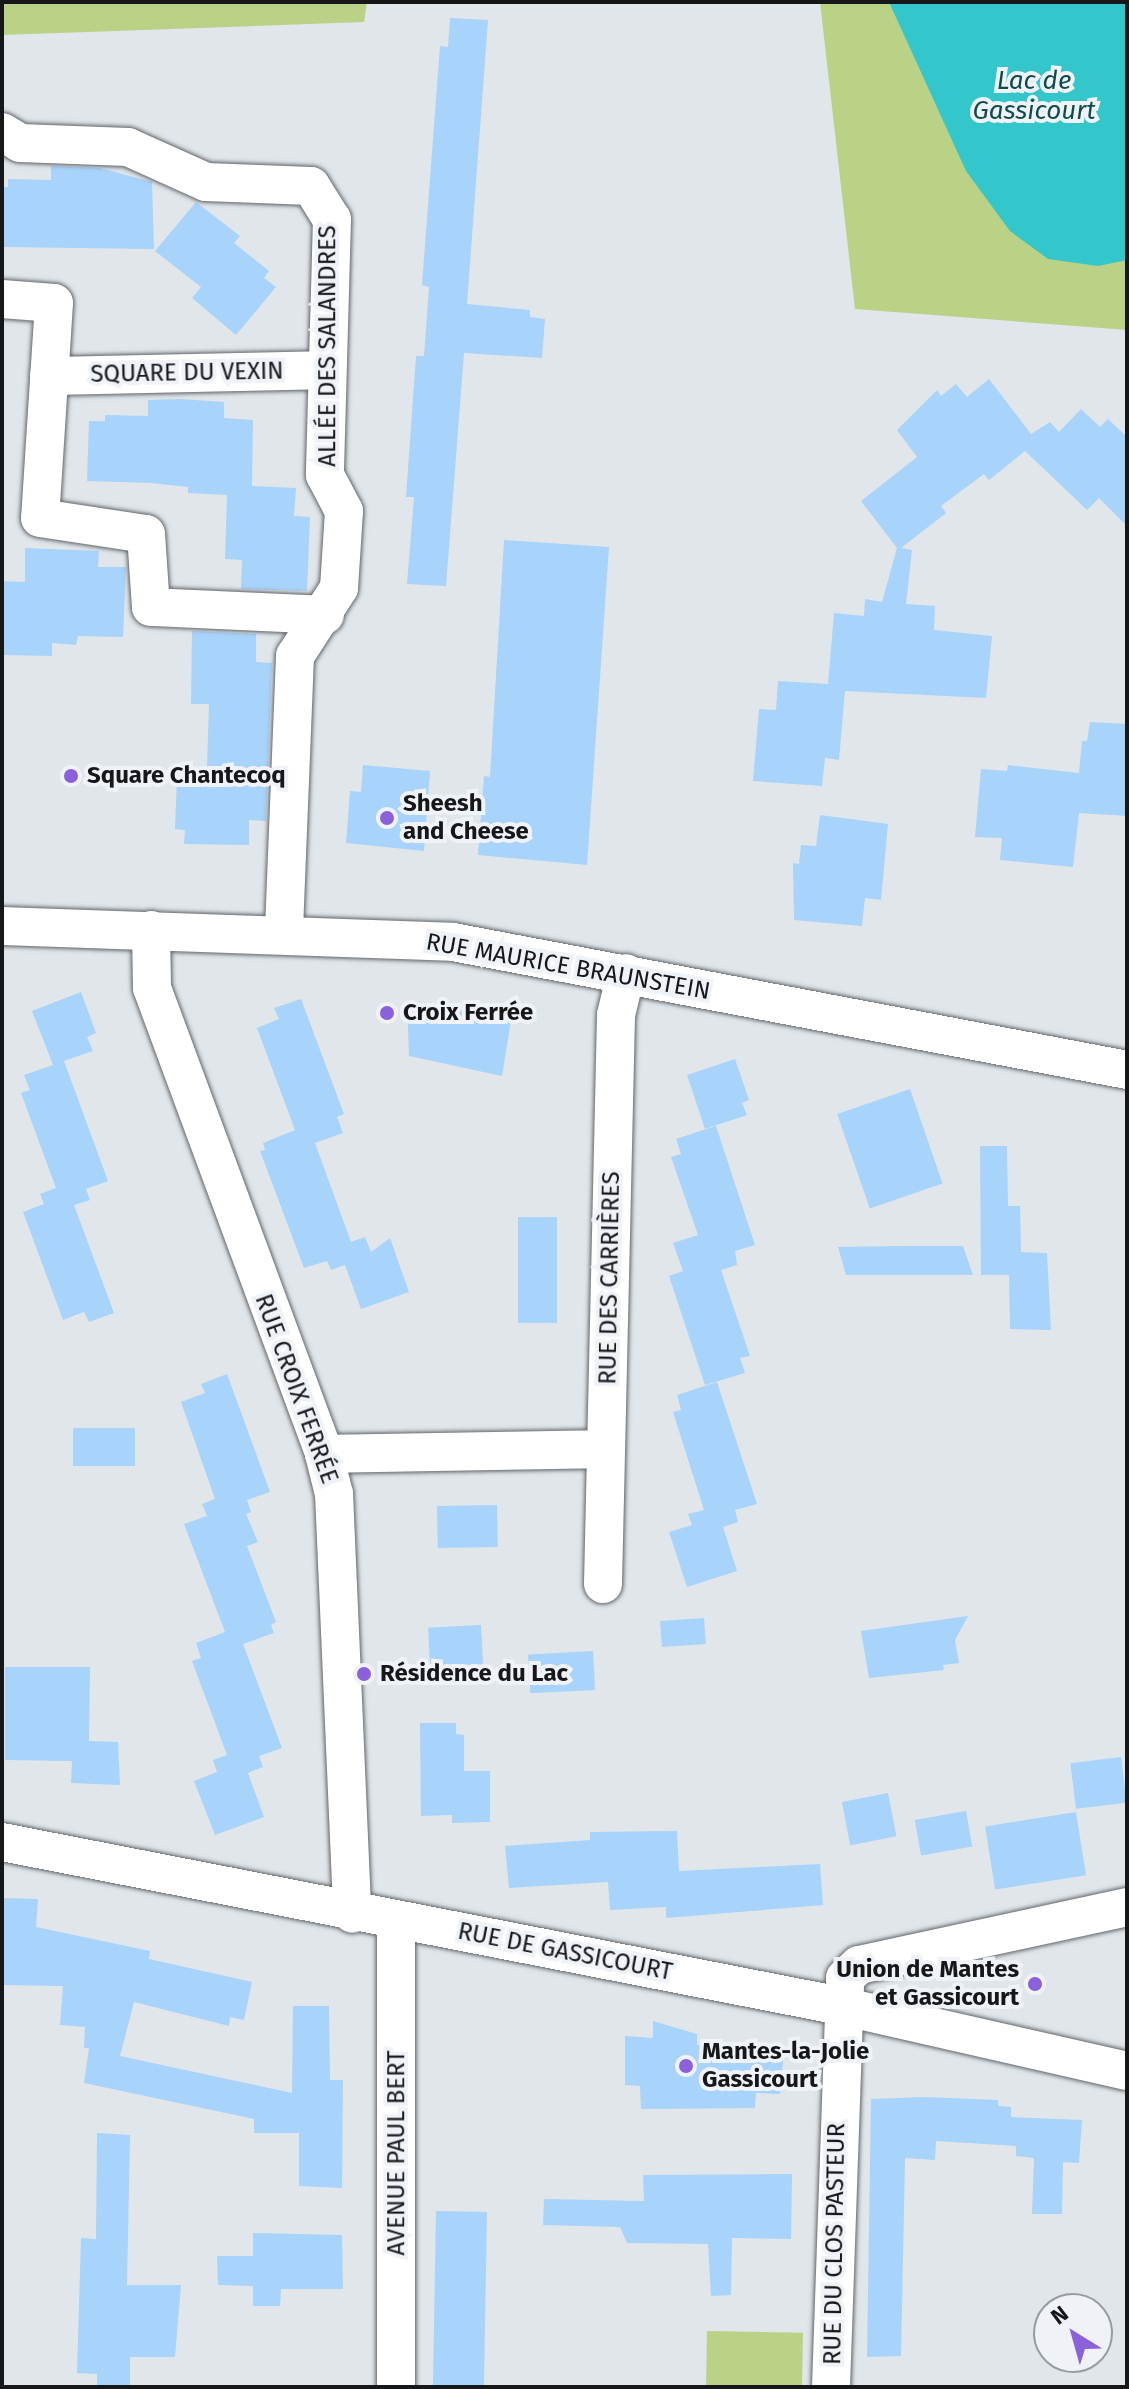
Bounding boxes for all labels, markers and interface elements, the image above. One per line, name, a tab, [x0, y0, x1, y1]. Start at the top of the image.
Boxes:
water label: Lac de Gassicourt	[973, 65, 1095, 126]
street label: ALLÉE DES SALANDRES	[314, 225, 342, 467]
street label: SQUARE DU VEXIN	[90, 357, 284, 389]
place label: Square Chantecoq	[87, 762, 286, 790]
marker: Square Chantecoq	[62, 767, 80, 785]
place label: Sheesh and Cheese	[403, 790, 529, 846]
marker: Sheesh and Cheese	[378, 809, 396, 827]
street label: RUE MAURICE BRAUNSTEIN	[424, 928, 712, 1006]
place label: Croix Ferrée	[403, 999, 533, 1027]
marker: Croix Ferrée	[378, 1004, 396, 1022]
street label: RUE DES CARRIÈRES	[594, 1171, 626, 1385]
street label: RUE CROIX FERRÉE	[248, 1290, 344, 1488]
place label: Résidence du Lac	[380, 1660, 568, 1688]
marker: Résidence du Lac	[355, 1665, 373, 1683]
street label: RUE DE GASSICOURT	[455, 1917, 675, 1987]
place label: Union de Mantes et Gassicourt	[836, 1956, 1019, 2012]
marker: Union de Mantes et Gassicourt	[1026, 1975, 1044, 1993]
place label: Mantes-la-Jolie Gassicourt	[702, 2038, 869, 2094]
street label: AVENUE PAUL BERT	[383, 2050, 411, 2256]
marker: Mantes-la-Jolie Gassicourt	[677, 2057, 695, 2075]
street label: RUE DU CLOS PASTEUR	[818, 2123, 852, 2365]
north arrow	[1033, 2293, 1113, 2373]
text: N	[1046, 2300, 1073, 2330]

